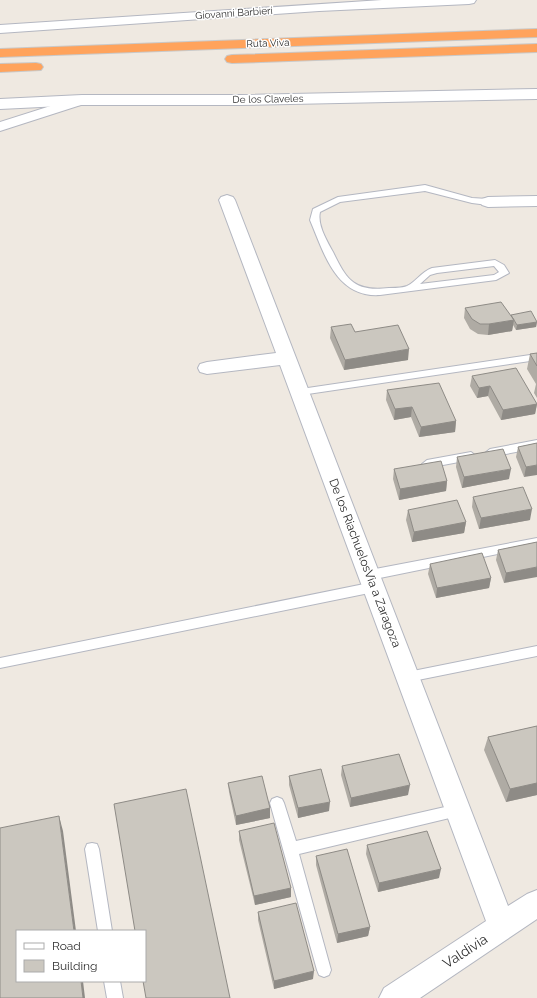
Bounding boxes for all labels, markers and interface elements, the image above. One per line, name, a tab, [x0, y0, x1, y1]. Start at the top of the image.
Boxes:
street label: Giovanni Barbieri	[195, 5, 273, 21]
street label: Ruta Viva	[246, 37, 290, 49]
street label: De los Claveles	[232, 93, 304, 105]
street label: De los RiachuelosVia a Zaragoza	[326, 477, 404, 649]
legend	[16, 930, 146, 982]
street label: Valdivia	[440, 931, 490, 971]
text: Road	[52, 939, 81, 953]
text: Building	[52, 959, 98, 973]

